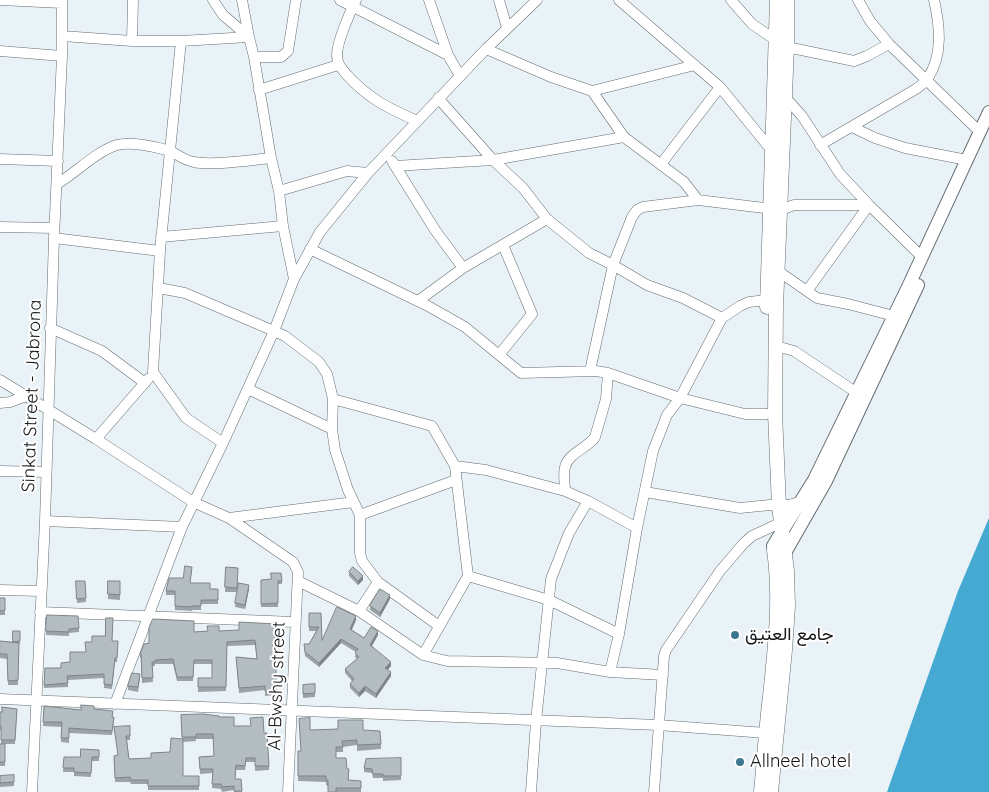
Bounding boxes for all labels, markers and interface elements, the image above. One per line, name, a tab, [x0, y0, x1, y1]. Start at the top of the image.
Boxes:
street label: Sinkat Street - Jabrona	[18, 299, 46, 493]
street label: Al-Bwshy street	[264, 621, 290, 751]
place label: جامع العتيق	[745, 624, 834, 646]
marker: جامع العتيق	[729, 629, 741, 641]
place label: Allneel hotel	[750, 751, 851, 773]
marker: Allneel hotel	[734, 756, 746, 768]

